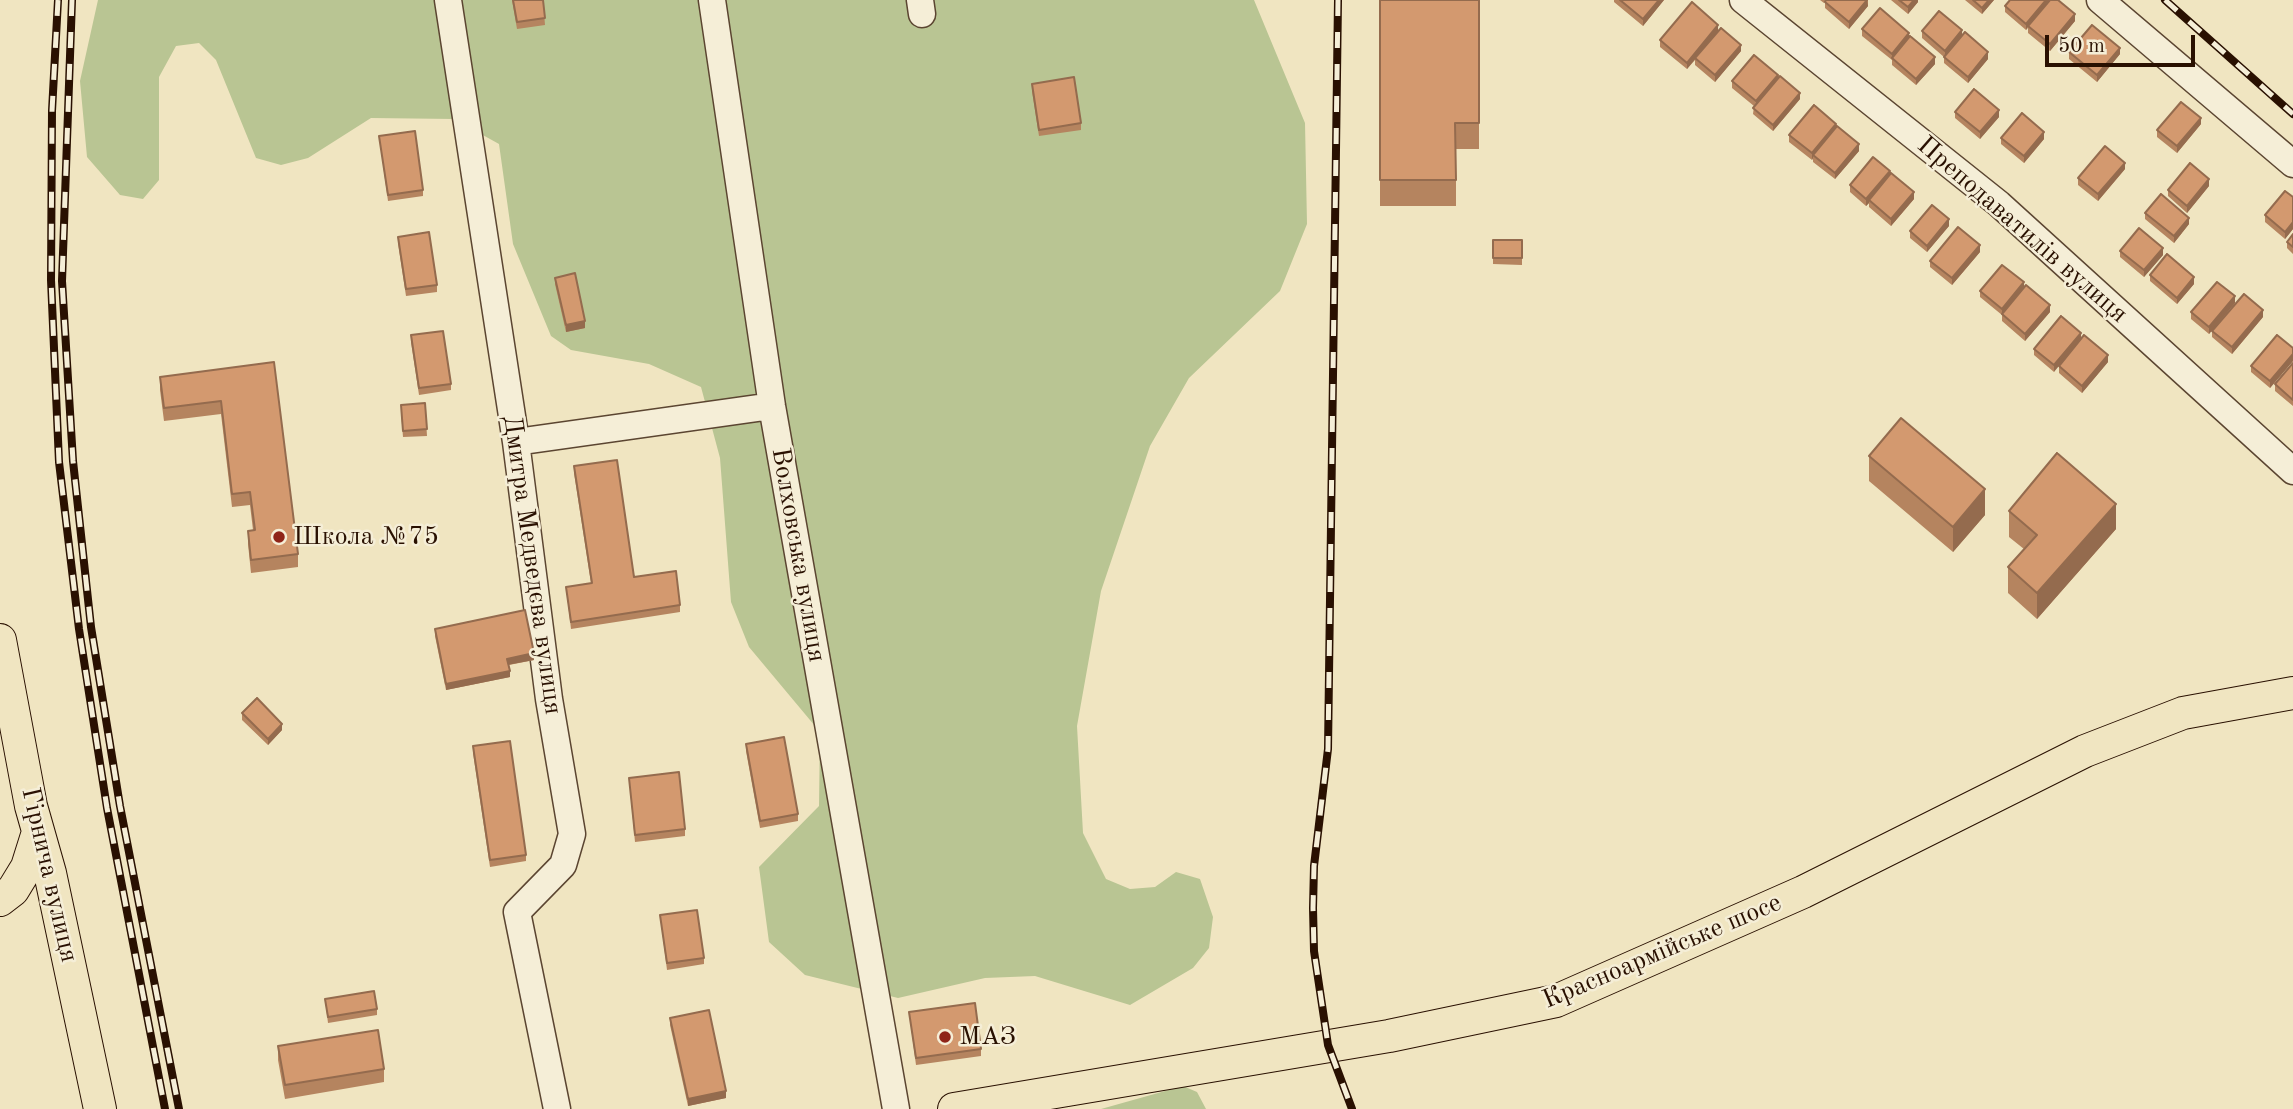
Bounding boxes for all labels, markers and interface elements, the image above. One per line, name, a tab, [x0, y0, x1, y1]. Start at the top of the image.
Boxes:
scale bar	[2048, 21, 2198, 65]
text: 50 m	[2058, 36, 2105, 57]
street label: Преподаватилів вулиця	[1910, 130, 2134, 330]
street label: Дмитра Медведєва вулиця	[496, 413, 568, 717]
street label: Волховська вулиця	[764, 445, 832, 665]
place label: Школа №75	[293, 521, 439, 553]
marker: Школа №75	[271, 529, 287, 545]
street label: Гірнича вулиця	[14, 785, 84, 965]
street label: Красноармійське шосе	[1538, 888, 1786, 1016]
place label: МАЗ	[959, 1021, 1016, 1053]
marker: МАЗ	[937, 1029, 953, 1045]

